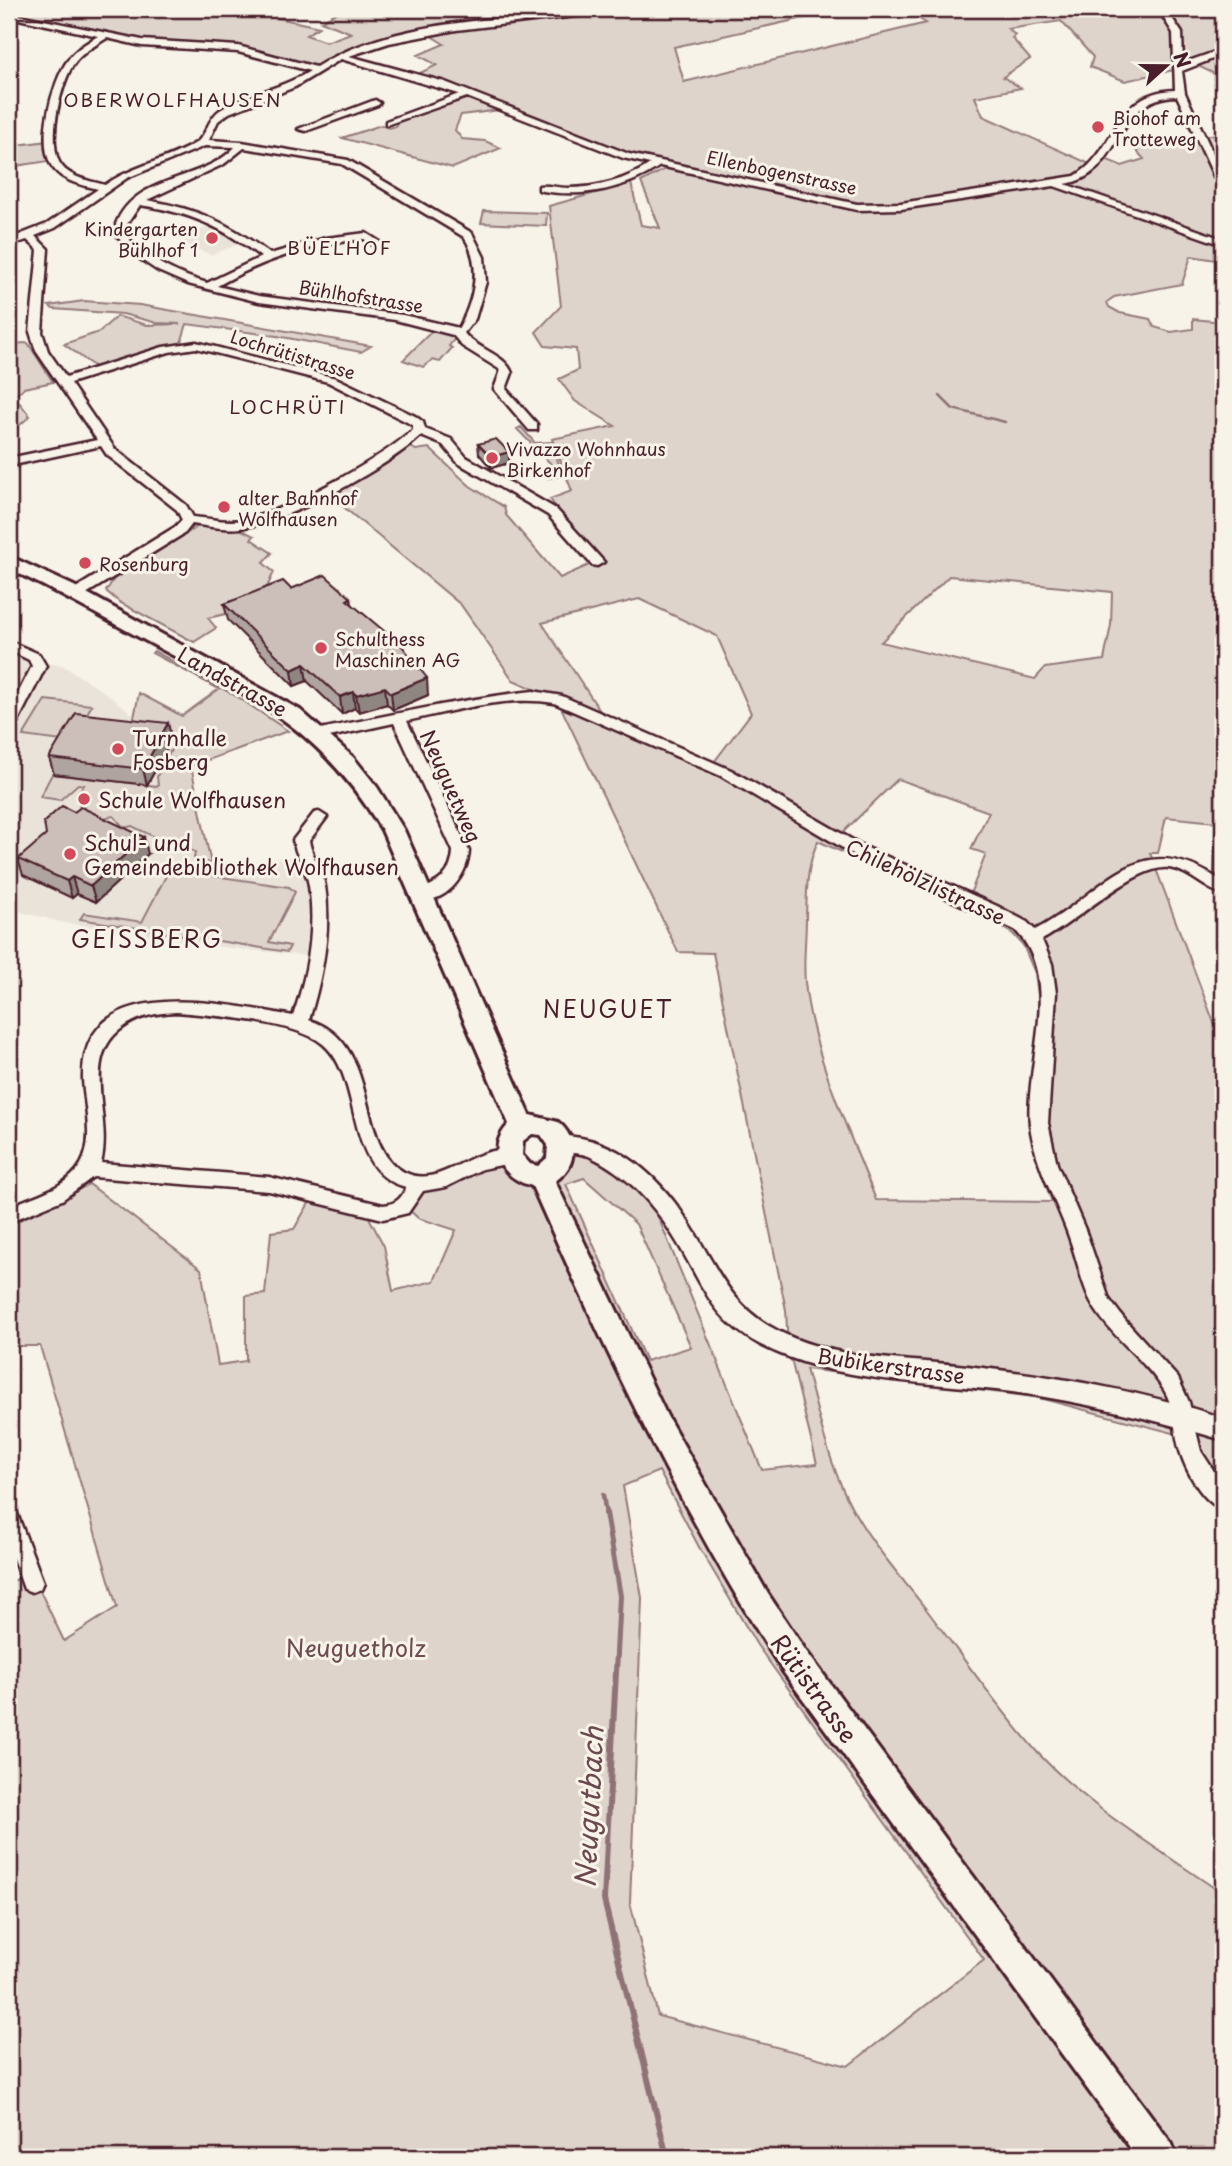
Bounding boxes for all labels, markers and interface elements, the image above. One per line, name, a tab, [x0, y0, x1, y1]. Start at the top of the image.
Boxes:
north arrow	[1130, 32, 1200, 102]
text: N	[1167, 48, 1199, 72]
district label: OBERWOLFHAUSEN	[63, 85, 283, 113]
place label: Biohof am Trotteweg	[1112, 104, 1201, 152]
marker: Biohof am Trotteweg	[1090, 119, 1106, 135]
street label: Ellenbogenstrasse	[705, 143, 859, 201]
place label: Kindergarten Bühlhof 1	[84, 215, 198, 263]
marker: Kindergarten Bühlhof 1	[204, 230, 220, 246]
district label: BÜELHOF	[287, 233, 393, 261]
street label: Bühlhofstrasse	[297, 273, 425, 319]
street label: Lochrütistrasse	[227, 322, 359, 386]
district label: LOCHRÜTI	[229, 392, 347, 420]
place label: Vivazzo Wohnhaus Birkenhof	[506, 435, 666, 483]
marker: Vivazzo Wohnhaus Birkenhof	[484, 450, 500, 466]
place label: alter Bahnhof Wolfhausen	[238, 484, 359, 532]
marker: alter Bahnhof Wolfhausen	[216, 499, 232, 515]
place label: Rosenburg	[99, 550, 189, 577]
marker: Rosenburg	[77, 555, 93, 571]
place label: Schulthess Maschinen AG	[335, 625, 461, 673]
street label: Landstrasse	[172, 638, 294, 724]
marker: Schulthess Maschinen AG	[313, 640, 329, 656]
place label: Turnhalle Fosberg	[132, 721, 227, 777]
street label: Neuguetweg	[413, 724, 491, 848]
marker: Turnhalle Fosberg	[110, 741, 126, 757]
place label: Schule Wolfhausen	[98, 783, 286, 815]
marker: Schule Wolfhausen	[76, 791, 92, 807]
place label: Schul- und Gemeindebibliothek Wolfhausen	[84, 826, 399, 882]
street label: Chilehölzlistrasse	[841, 830, 1011, 932]
marker: Schul- und Gemeindebibliothek Wolfhausen	[62, 846, 78, 862]
district label: GEISSBERG	[71, 921, 223, 956]
district label: NEUGUET	[543, 991, 673, 1026]
street label: Bubikerstrasse	[815, 1339, 967, 1391]
street label: Rütistrasse	[763, 1626, 867, 1750]
park label: Neuguetholz	[286, 1629, 426, 1665]
water label: Neugutbach	[562, 1725, 614, 1889]

